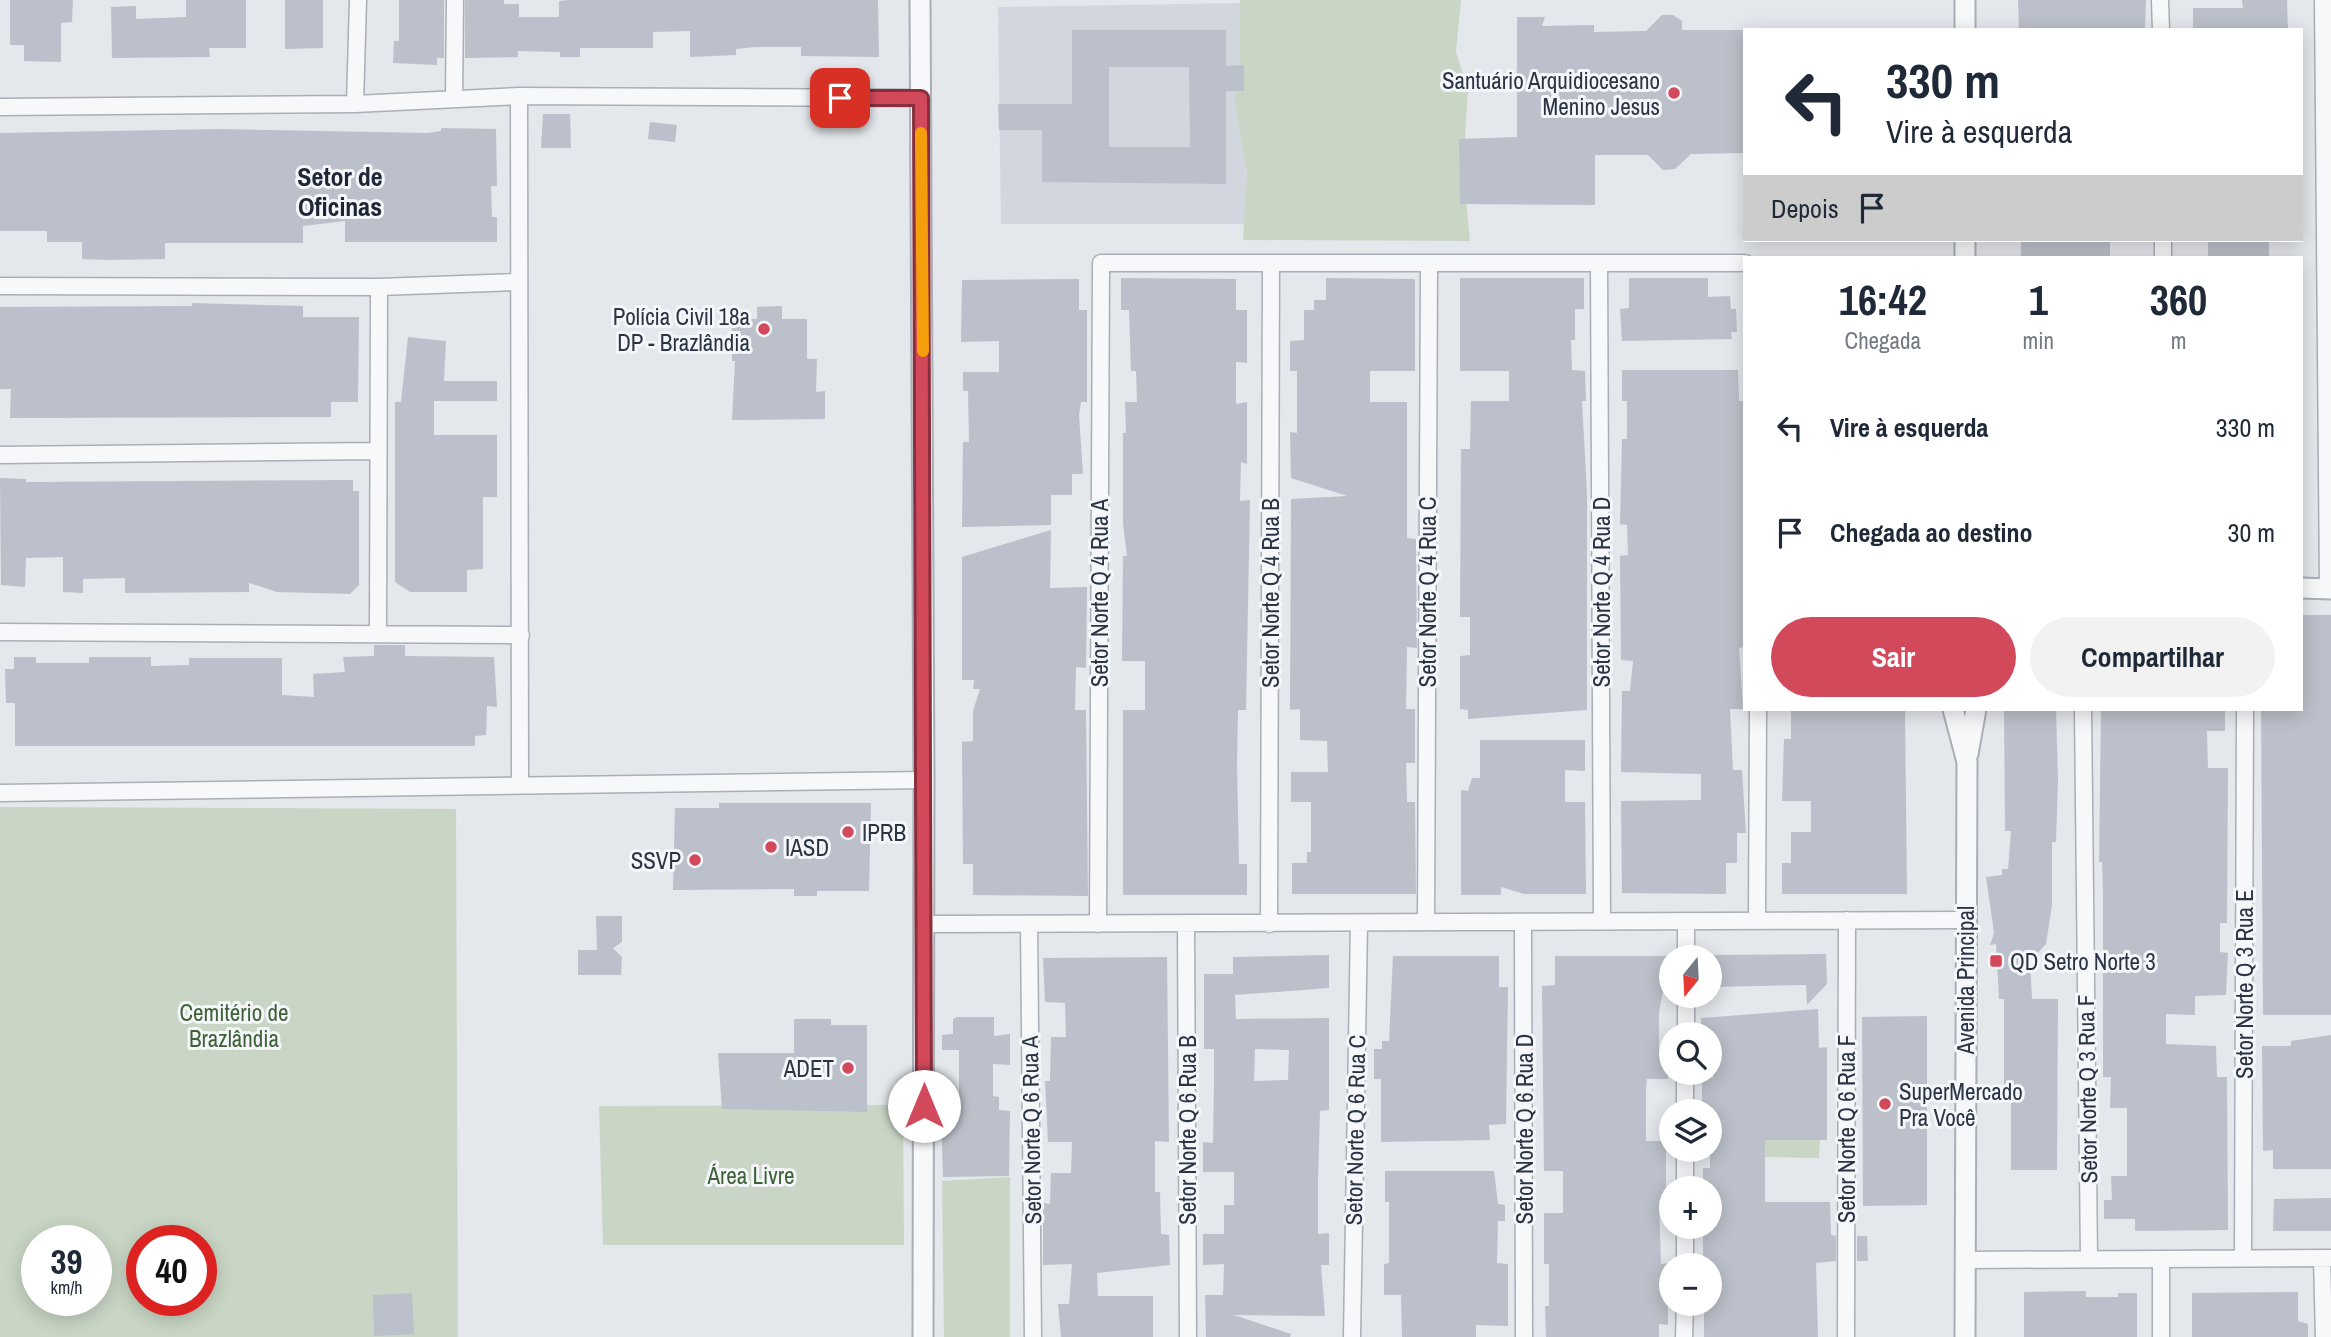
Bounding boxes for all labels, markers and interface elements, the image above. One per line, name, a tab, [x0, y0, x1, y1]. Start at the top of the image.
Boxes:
text: 330 m	[1886, 47, 2000, 113]
icon: left	[1771, 56, 1862, 147]
place label: Santuário Arquidiocesano Menino Jesus	[1442, 65, 1660, 122]
pin	[810, 68, 870, 128]
icon: arrive	[821, 79, 859, 117]
marker: Santuário Arquidiocesano Menino Jesus	[1666, 85, 1682, 101]
text: Vire à esquerda	[1886, 110, 2072, 153]
district label: Setor de Oficinas	[297, 159, 383, 224]
icon: arrive	[1853, 189, 1891, 227]
text: Depois	[1771, 191, 1839, 226]
text: 16:42	[1839, 272, 1927, 328]
text: 1	[2029, 272, 2048, 328]
text: 360	[2150, 272, 2207, 328]
place label: Polícia Civil 18a DP - Brazlândia	[613, 301, 751, 358]
marker: Polícia Civil 18a DP - Brazlândia	[756, 321, 772, 337]
text: Chegada	[1845, 325, 1921, 356]
text: min	[2023, 325, 2054, 356]
text: m	[2171, 325, 2186, 356]
icon: left	[1771, 409, 1809, 447]
text: Vire à esquerda	[1830, 410, 1988, 445]
text: 330 m	[2216, 410, 2275, 445]
street label: Setor Norte Q 4 Rua C	[1412, 497, 1443, 687]
street label: Setor Norte Q 4 Rua D	[1586, 497, 1617, 687]
street label: Setor Norte Q 4 Rua A	[1084, 498, 1115, 687]
street label: Setor Norte Q 4 Rua B	[1255, 498, 1286, 688]
icon: arrive	[1771, 514, 1809, 552]
text: Chegada ao destino	[1830, 515, 2033, 550]
text: 30 m	[2228, 515, 2275, 550]
button: Sair	[1771, 617, 2016, 697]
button: Compartilhar	[2030, 617, 2275, 697]
place label: IPRB	[862, 817, 906, 848]
marker: IPRB	[840, 824, 856, 840]
place label: IASD	[785, 832, 829, 863]
marker: IASD	[763, 839, 779, 855]
place label: SSVP	[631, 845, 681, 876]
marker: SSVP	[687, 852, 703, 868]
street label: Setor Norte Q 3 Rua E	[2229, 889, 2260, 1079]
street label: Avenida Principal	[1950, 906, 1981, 1055]
north arrow	[1659, 945, 1722, 1008]
map controls	[1659, 945, 1722, 1316]
place label: QD Setro Norte 3	[2010, 946, 2156, 977]
marker: QD Setro Norte 3	[1988, 953, 2004, 969]
street label: Setor Norte Q 3 Rua F	[2070, 994, 2104, 1184]
park label: Cemitério de Brazlândia	[179, 997, 289, 1054]
button: search	[1659, 1022, 1722, 1085]
street label: Setor Norte Q 6 Rua C	[1338, 1034, 1372, 1226]
street label: Setor Norte Q 6 Rua D	[1509, 1034, 1540, 1224]
street label: Setor Norte Q 6 Rua A	[1014, 1035, 1048, 1225]
street label: Setor Norte Q 6 Rua B	[1172, 1035, 1203, 1225]
street label: Setor Norte Q 6 Rua F	[1831, 1035, 1862, 1223]
place label: ADET	[783, 1053, 834, 1084]
marker: ADET	[840, 1060, 856, 1076]
position arrow	[887, 1069, 961, 1143]
place label: SuperMercado Pra Você	[1899, 1076, 2023, 1133]
marker: SuperMercado Pra Você	[1877, 1096, 1893, 1112]
button: layers	[1659, 1099, 1722, 1162]
park label: Área Livre	[706, 1160, 795, 1191]
button: +	[1659, 1176, 1722, 1239]
speed limit sign: 40	[126, 1225, 217, 1316]
text: 39	[51, 1238, 82, 1285]
button: −	[1659, 1253, 1722, 1316]
text: km/h	[51, 1275, 83, 1300]

